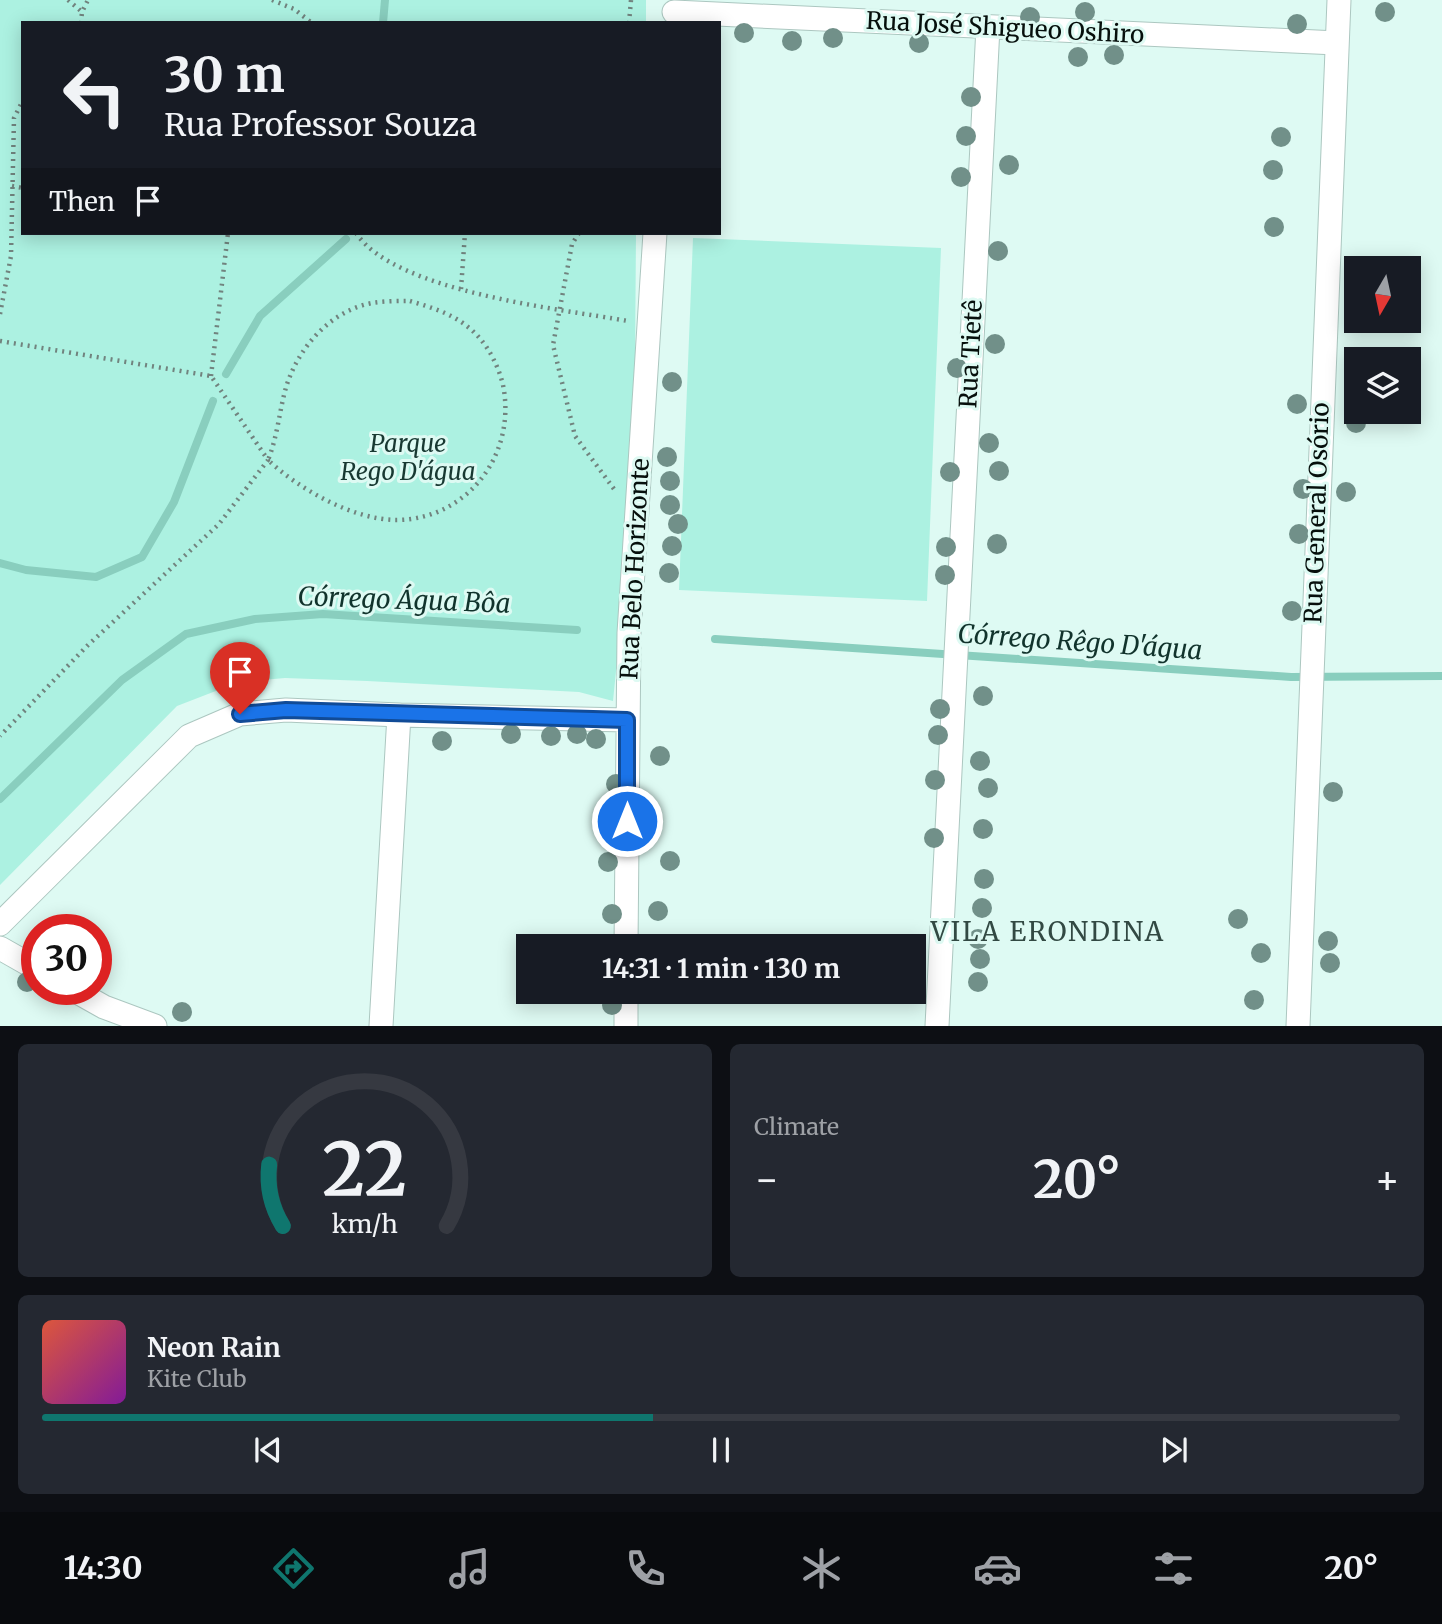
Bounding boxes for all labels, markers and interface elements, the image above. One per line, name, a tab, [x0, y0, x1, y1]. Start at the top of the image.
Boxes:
street label: Rua José Shigueo Oshiro	[865, 5, 1145, 50]
text: 30 m	[164, 44, 285, 105]
icon: left	[49, 49, 140, 140]
text: Rua Professor Souza	[164, 105, 477, 145]
icon: arrive	[129, 182, 167, 220]
text: Then	[49, 185, 115, 218]
north arrow	[1344, 256, 1421, 332]
map controls	[1344, 256, 1421, 424]
street label: Rua Tietê	[952, 299, 989, 409]
button: layers	[1344, 347, 1421, 424]
street label: Rua General Osório	[1297, 402, 1336, 624]
park label: Parque Rego D'água	[341, 428, 476, 487]
street label: Rua Belo Horizonte	[613, 458, 656, 680]
water label: Córrego Água Bôa	[297, 578, 511, 620]
water label: Córrego Rêgo D'água	[957, 616, 1203, 667]
pin	[210, 642, 270, 714]
icon: arrive	[221, 653, 259, 691]
position arrow	[590, 784, 664, 858]
speed limit sign: 30	[21, 914, 112, 1005]
district label: VILA ERONDINA	[930, 915, 1165, 948]
text: 14:31 · 1 min · 130 m	[602, 952, 840, 985]
text: Climate	[754, 1112, 839, 1141]
text: 22	[323, 1125, 407, 1217]
text: 20°	[1033, 1147, 1121, 1212]
text: −	[754, 1156, 779, 1203]
text: +	[1375, 1156, 1400, 1203]
text: km/h	[332, 1208, 398, 1240]
text: Neon Rain	[147, 1331, 281, 1364]
text: Kite Club	[147, 1364, 246, 1393]
icon: previous	[249, 1431, 287, 1469]
icon: pause	[702, 1431, 740, 1469]
icon: next	[1155, 1431, 1193, 1469]
icon: directions	[269, 1544, 318, 1593]
icon: music	[445, 1544, 494, 1593]
icon: phone	[621, 1544, 670, 1593]
icon: climate	[797, 1544, 846, 1593]
icon: car	[973, 1544, 1022, 1593]
icon: filters	[1149, 1544, 1198, 1593]
text: 14:30	[63, 1548, 143, 1588]
text: 20°	[1324, 1548, 1379, 1588]

